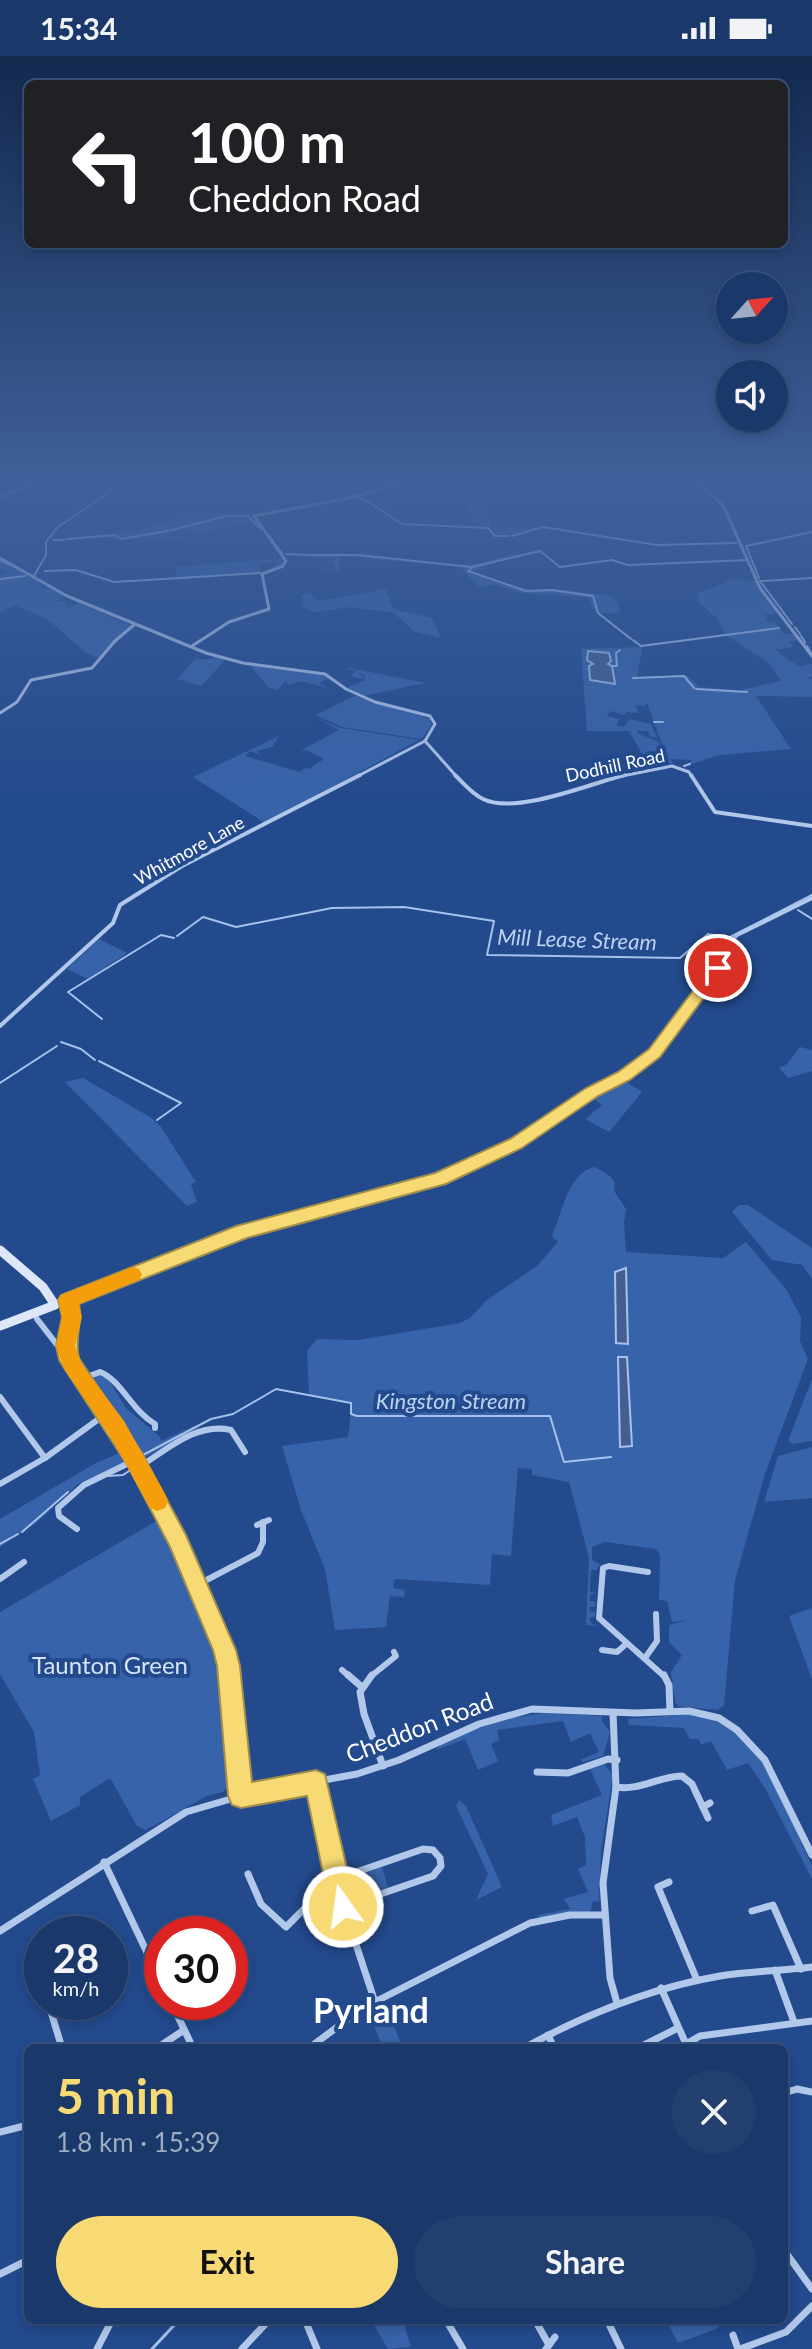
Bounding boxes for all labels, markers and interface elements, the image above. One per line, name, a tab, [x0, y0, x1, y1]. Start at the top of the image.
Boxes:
text: 15:34	[40, 10, 117, 46]
text: 100 m	[188, 108, 346, 175]
icon: left	[56, 112, 160, 216]
text: Cheddon Road	[188, 176, 421, 220]
north arrow	[716, 272, 788, 344]
map controls	[716, 272, 788, 432]
button: sound	[716, 360, 788, 432]
street label: Dodhill Road	[563, 744, 667, 786]
street label: Whitmore Lane	[130, 811, 248, 889]
water label: Mill Lease Stream	[497, 923, 657, 955]
pin	[684, 934, 752, 1002]
icon: arrive	[696, 946, 740, 990]
water label: Kingston Stream	[376, 1387, 526, 1414]
park label: Taunton Green	[32, 1650, 188, 1679]
street label: Cheddon Road	[341, 1686, 497, 1768]
position arrow	[301, 1865, 385, 1949]
speed limit sign: 30	[144, 1916, 248, 2020]
text: 28	[53, 1934, 99, 1982]
text: km/h	[53, 1976, 99, 2000]
district label: Pyrland	[313, 1989, 429, 2030]
text: 5 min	[56, 2067, 175, 2124]
button: close	[672, 2070, 756, 2154]
text: 1.8 km · 15:39	[56, 2126, 220, 2158]
button: Exit	[56, 2216, 398, 2308]
button: Share	[414, 2216, 756, 2308]

